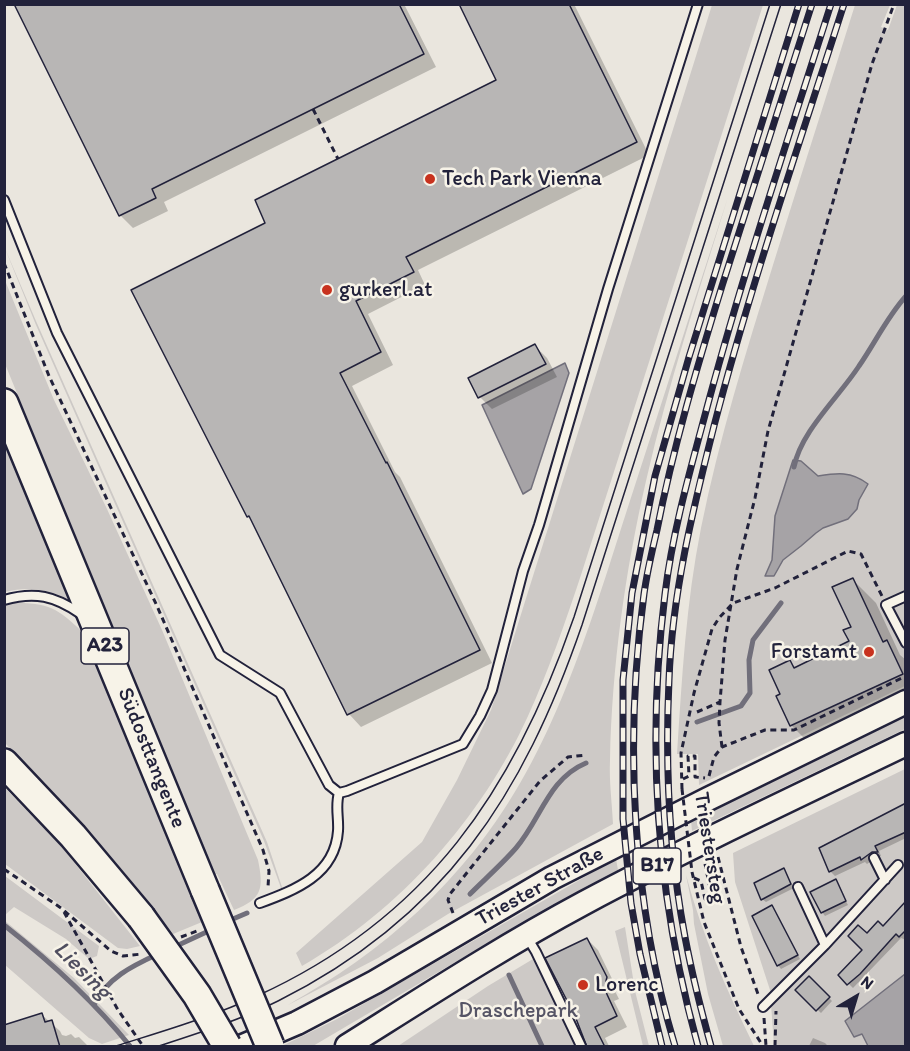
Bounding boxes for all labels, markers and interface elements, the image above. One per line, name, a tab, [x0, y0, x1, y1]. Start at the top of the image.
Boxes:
place label: Tech Park Vienna	[442, 166, 602, 192]
marker: Tech Park Vienna	[423, 172, 437, 186]
place label: gurkerl.at	[339, 277, 433, 303]
marker: gurkerl.at	[320, 283, 334, 297]
road number: A23	[81, 628, 129, 664]
place label: Forstamt	[771, 639, 857, 665]
marker: Forstamt	[862, 645, 876, 659]
street label: Südosttangente	[111, 684, 191, 832]
street label: Triestersteg	[687, 790, 731, 906]
street label: Triester Straße	[471, 841, 609, 933]
road number: B17	[633, 848, 681, 884]
water label: Liesing	[47, 936, 117, 1006]
north arrow	[826, 967, 886, 1027]
place label: Lorenc	[595, 972, 659, 998]
text: N	[857, 972, 877, 993]
marker: Lorenc	[576, 978, 590, 992]
park label: Draschepark	[458, 998, 578, 1024]

